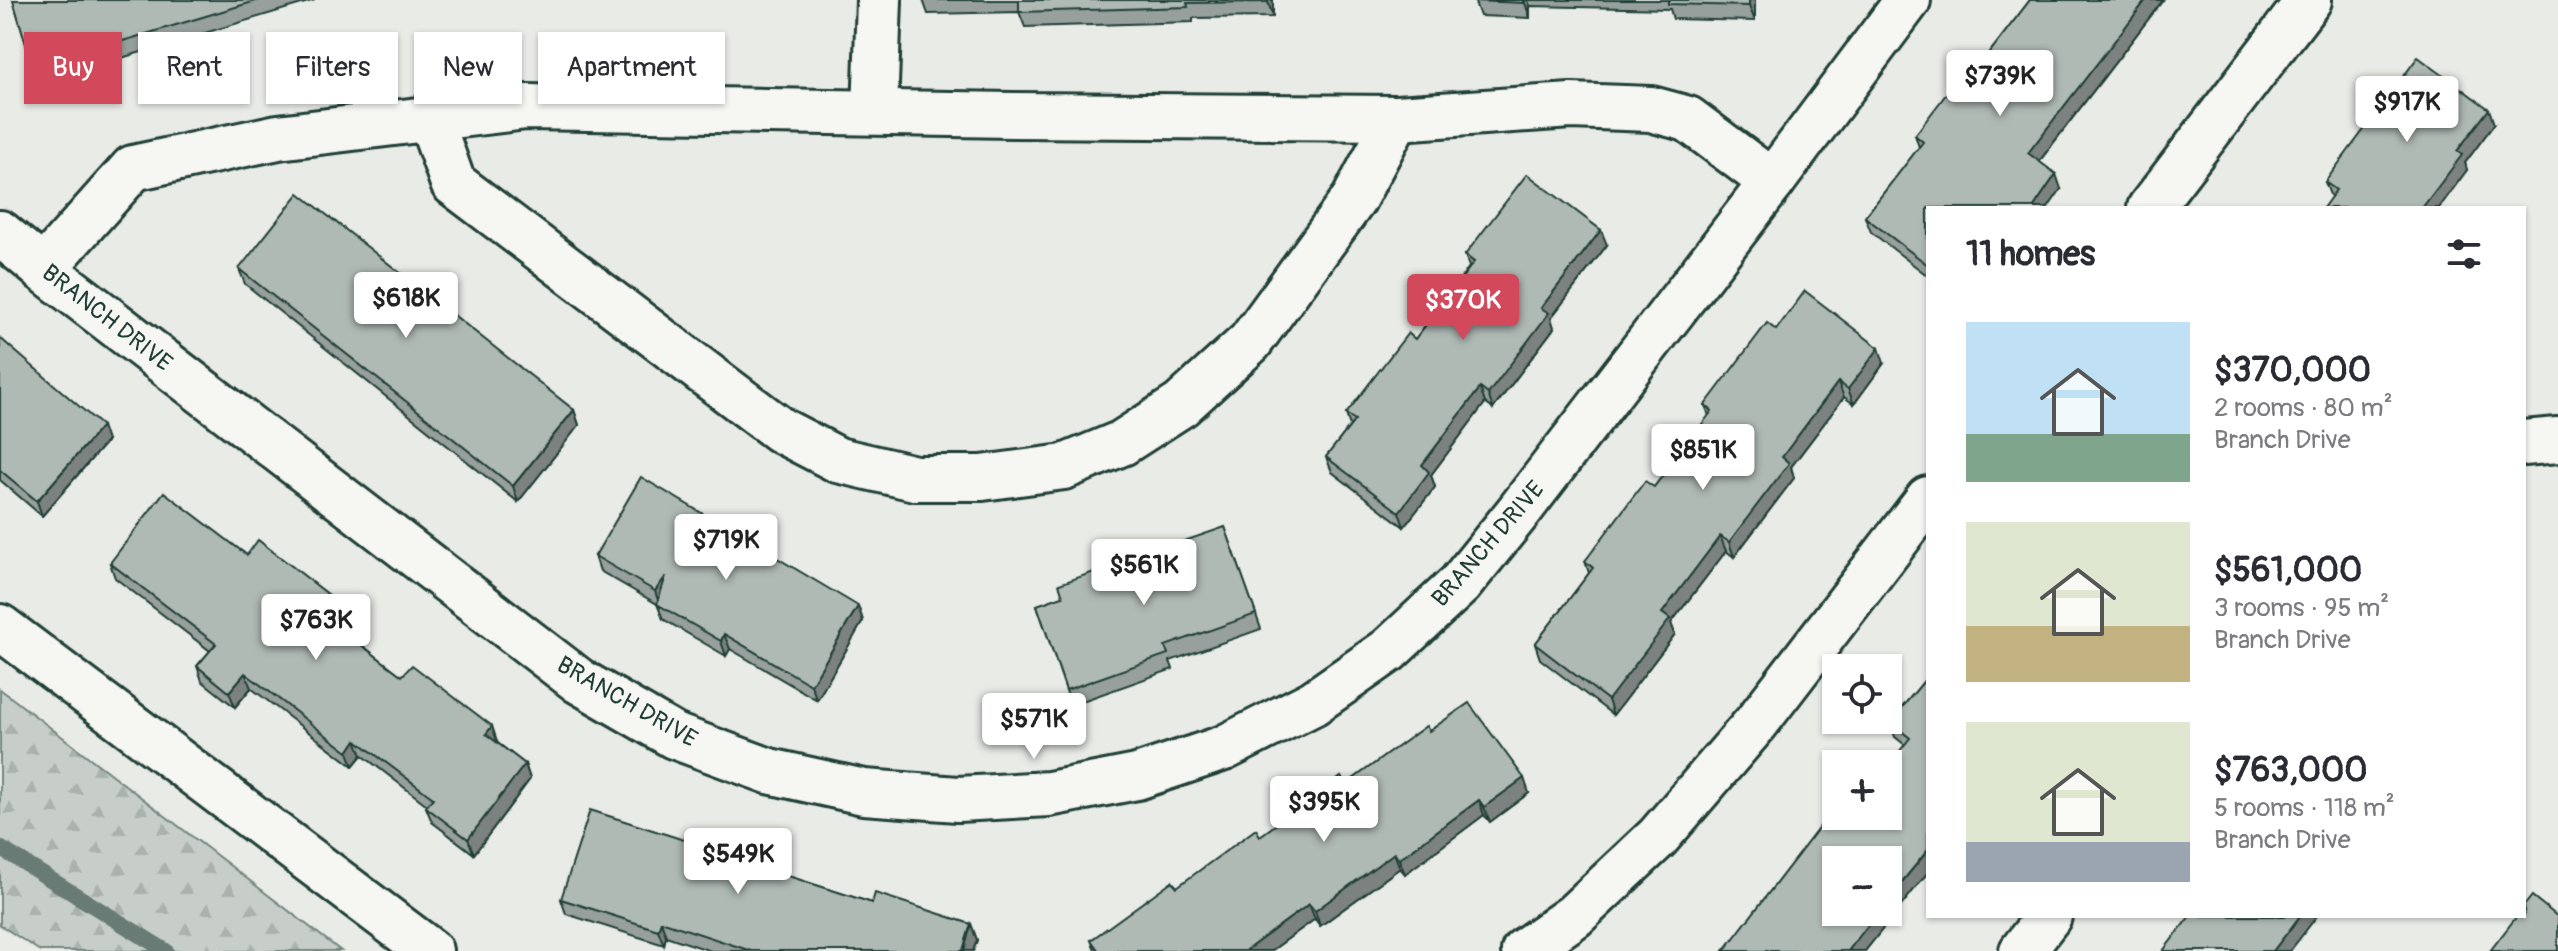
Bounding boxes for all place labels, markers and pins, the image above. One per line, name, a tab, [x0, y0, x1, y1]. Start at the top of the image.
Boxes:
pin: $739K	[1944, 50, 2056, 118]
pin: $917K	[2351, 76, 2463, 144]
pin: $618K	[350, 272, 462, 340]
pin: $370K	[1407, 274, 1519, 342]
pin: $851K	[1647, 424, 1759, 492]
pin: $719K	[670, 514, 782, 582]
pin: $561K	[1088, 539, 1200, 607]
pin: $763K	[260, 594, 372, 662]
pin: $571K	[978, 693, 1090, 761]
pin: $395K	[1268, 776, 1380, 844]
pin: $549K	[682, 828, 794, 896]

